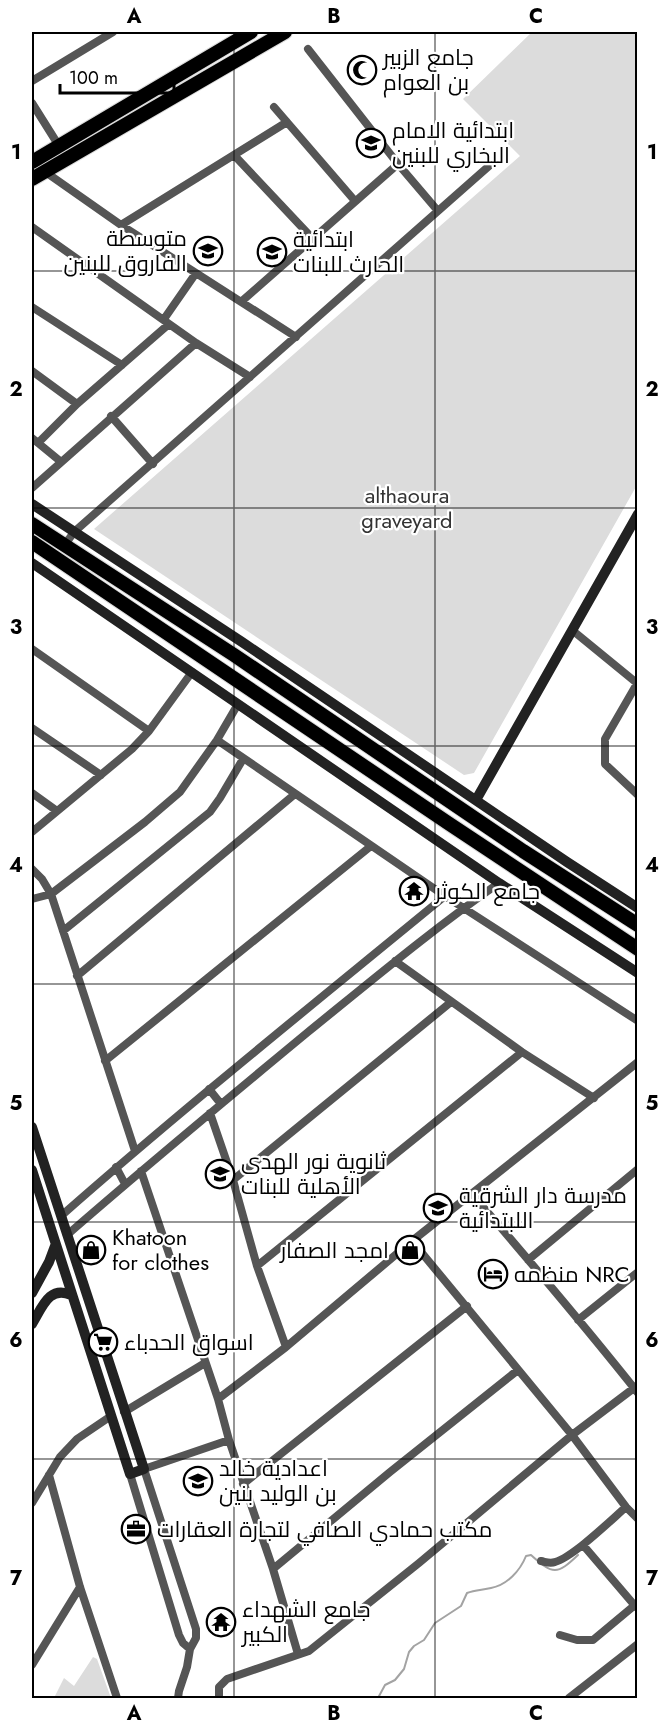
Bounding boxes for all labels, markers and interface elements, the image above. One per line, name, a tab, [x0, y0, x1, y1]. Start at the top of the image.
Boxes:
text: A	[126, 2, 142, 31]
text: B	[327, 2, 341, 31]
text: C	[529, 2, 543, 31]
place label: جامع الزبير بن العوام	[381, 41, 474, 98]
mosque icon: جامع الزبير بن العوام	[346, 54, 378, 86]
scale bar	[60, 57, 174, 95]
text: 100 m	[69, 65, 118, 91]
place label: ابتدائية الامام البخاري للبنين	[392, 114, 514, 172]
school or university icon: ابتدائية الامام البخاري للبنين	[355, 127, 387, 159]
text: 1	[11, 138, 21, 167]
text: 1	[647, 138, 657, 167]
place label: متوسطة الفاروق للبنين	[64, 222, 187, 279]
place label: ابتدائية الحارث للبنات	[293, 223, 404, 280]
school or university icon: متوسطة الفاروق للبنين	[192, 235, 224, 267]
school or university icon: ابتدائية الحارث للبنات	[256, 236, 288, 268]
text: 2	[9, 375, 23, 404]
text: 2	[645, 375, 659, 404]
park label: althaoura graveyard	[361, 479, 453, 536]
text: 3	[10, 613, 22, 642]
text: 3	[646, 613, 658, 642]
text: 4	[9, 851, 23, 880]
text: 4	[645, 851, 659, 880]
temple icon: جامع الكوثر	[398, 875, 430, 907]
place label: جامع الكوثر	[433, 875, 540, 907]
text: 5	[10, 1089, 23, 1118]
text: 5	[646, 1089, 659, 1118]
place label: ثانوية نور الهدى الأهلية للبنات	[241, 1145, 386, 1202]
school or university icon: ثانوية نور الهدى الأهلية للبنات	[204, 1158, 236, 1190]
place label: مدرسة دار الشرقية اللبتدائية	[459, 1179, 627, 1236]
school or university icon: مدرسة دار الشرقية اللبتدائية	[422, 1192, 454, 1224]
place label: Khatoon for clothes	[112, 1221, 209, 1278]
shop icon: Khatoon for clothes	[75, 1234, 107, 1266]
place label: امجد الصفار	[278, 1234, 389, 1266]
shop icon: امجد الصفار	[394, 1234, 426, 1266]
hotel icon: منظمه NRC	[477, 1258, 509, 1290]
place label: منظمه NRC	[514, 1258, 630, 1290]
text: 6	[9, 1326, 23, 1355]
supermarket icon: اسواق الحدباء	[87, 1326, 119, 1358]
place label: اسواق الحدباء	[124, 1326, 254, 1358]
text: 6	[645, 1326, 659, 1355]
place label: اعدادية خالد بن الوليد بنين	[219, 1452, 337, 1509]
school or university icon: اعدادية خالد بن الوليد بنين	[182, 1465, 214, 1497]
office icon: مكتب حمادي الصافي لتجارة العقارات	[120, 1513, 152, 1545]
place label: مكتب حمادي الصافي لتجارة العقارات	[157, 1513, 492, 1546]
text: 7	[10, 1564, 23, 1593]
text: 7	[646, 1564, 659, 1593]
place label: جامع الشهداء الكبير	[240, 1593, 370, 1650]
temple icon: جامع الشهداء الكبير	[205, 1606, 237, 1638]
text: A	[126, 1699, 142, 1728]
text: B	[327, 1699, 341, 1728]
text: C	[529, 1699, 543, 1728]

